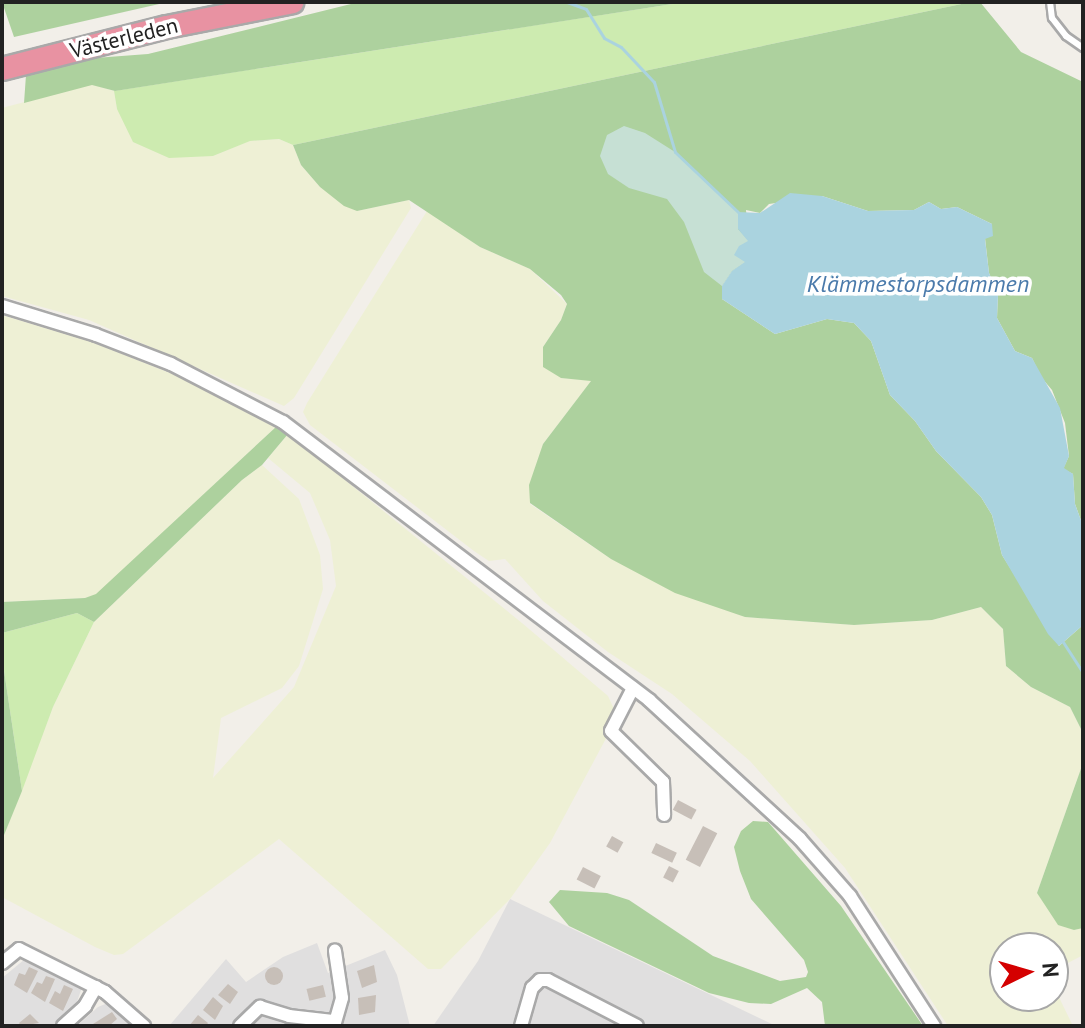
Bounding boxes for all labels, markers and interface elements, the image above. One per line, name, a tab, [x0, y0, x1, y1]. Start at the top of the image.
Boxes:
street label: Västerleden	[67, 12, 181, 64]
water label: Klämmestorpsdammen	[807, 270, 1029, 298]
north arrow	[989, 932, 1069, 1012]
text: N	[1036, 962, 1065, 979]

